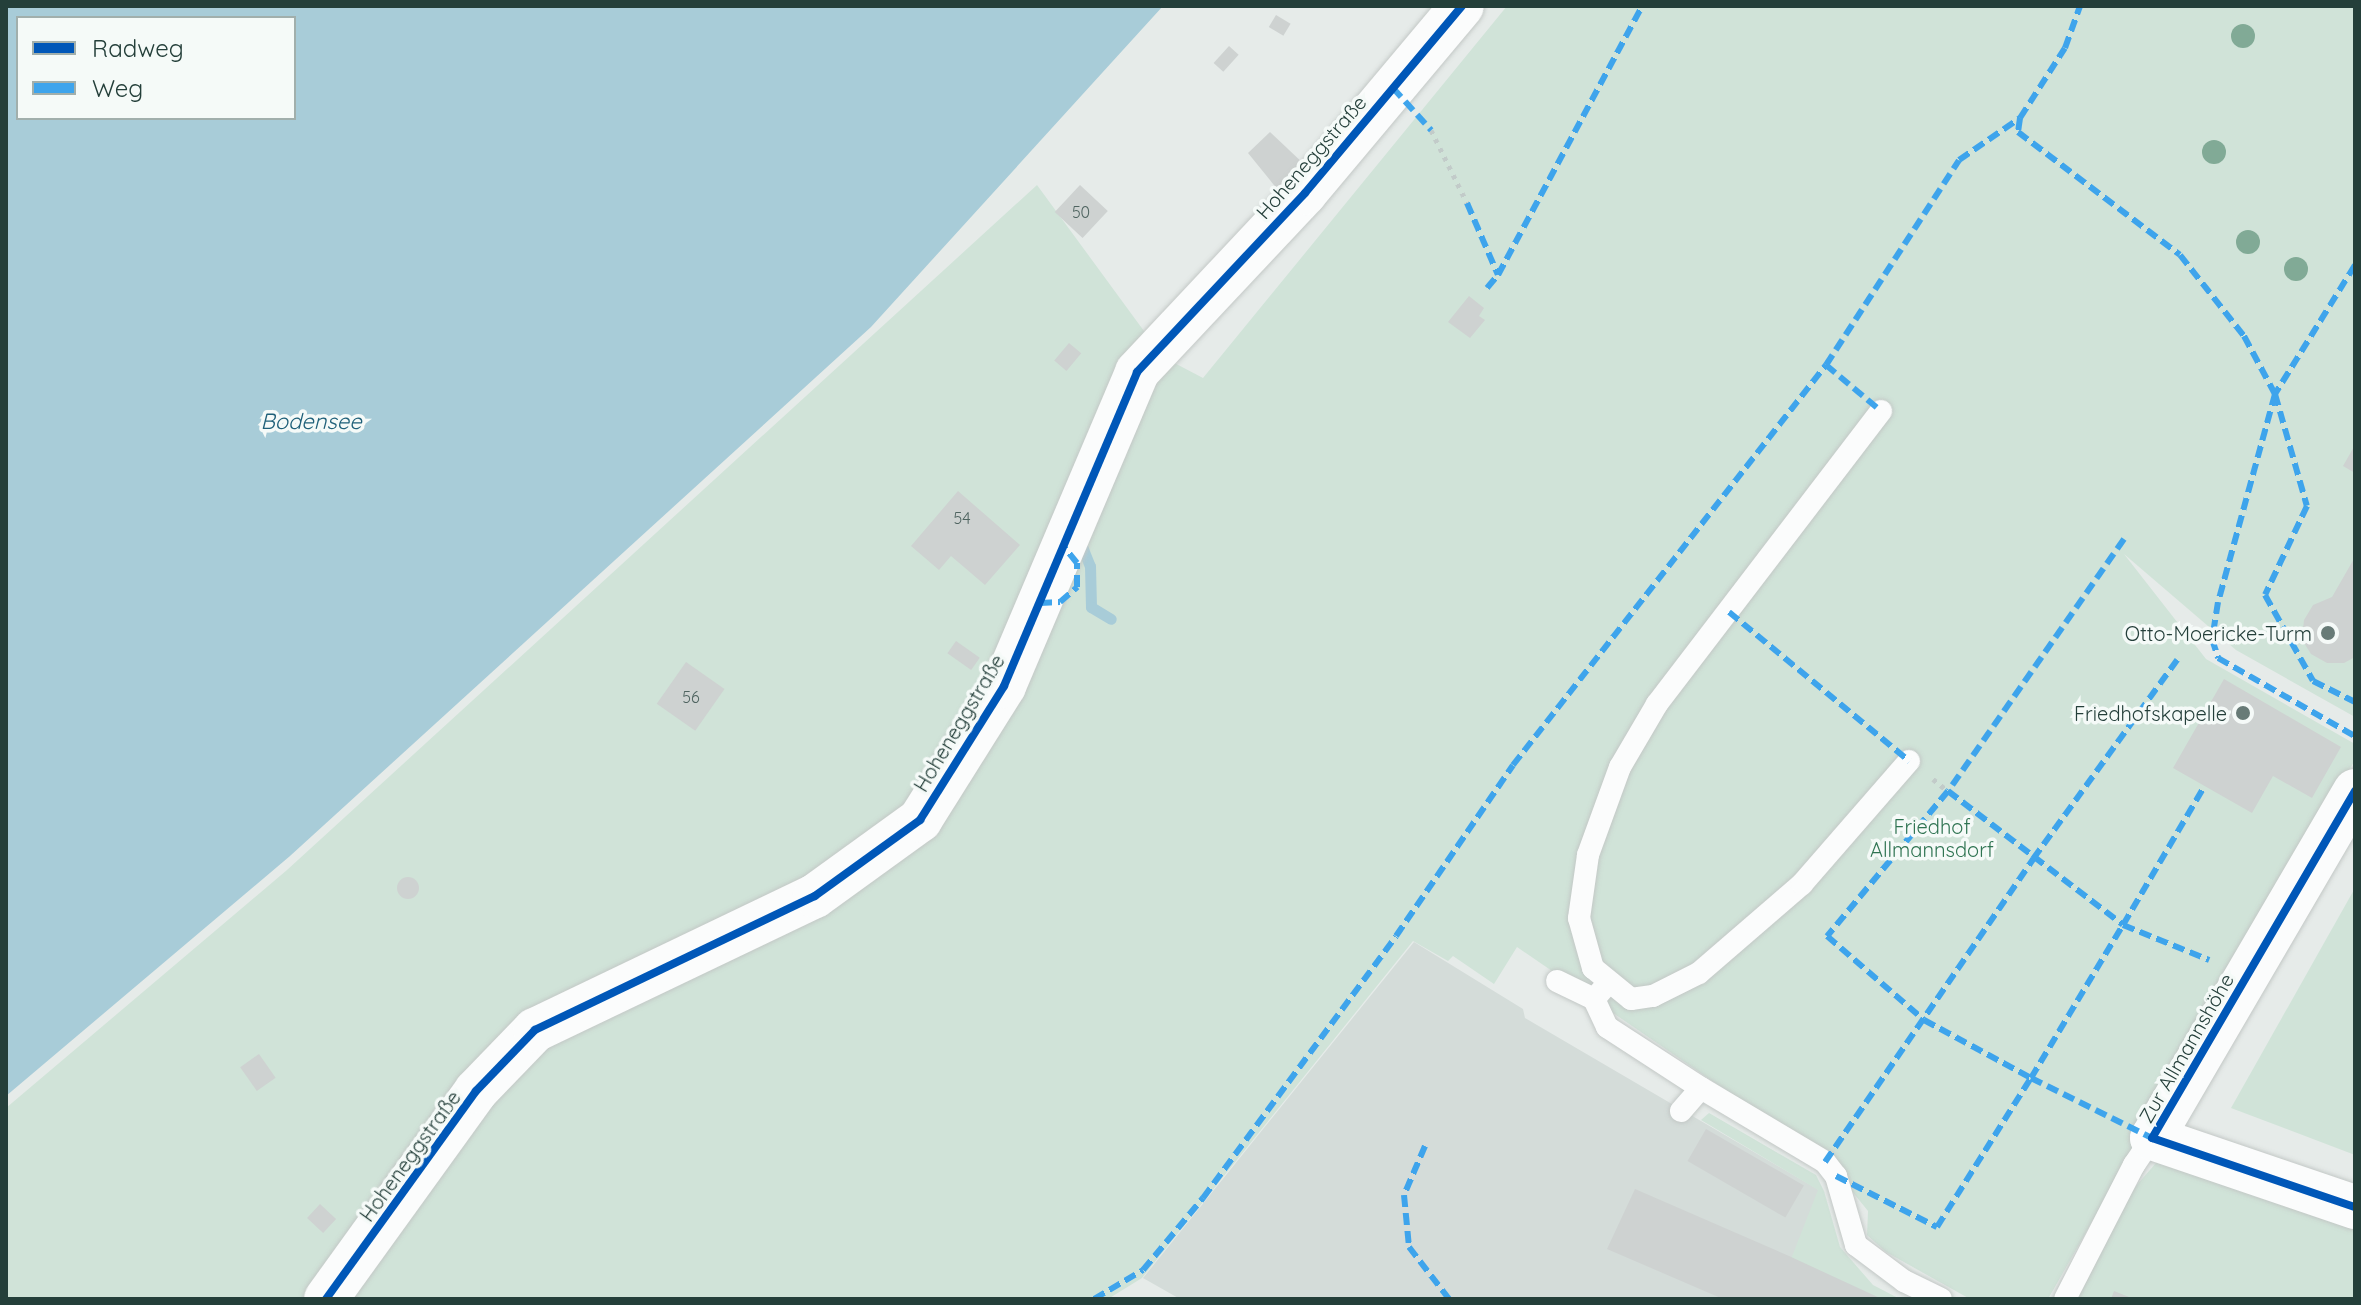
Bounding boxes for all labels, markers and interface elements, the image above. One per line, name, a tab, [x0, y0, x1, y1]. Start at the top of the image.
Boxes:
legend	[16, 16, 296, 120]
text: Radweg	[92, 33, 184, 63]
text: Weg	[92, 73, 143, 103]
street label: Hoheneggstraße	[1251, 90, 1371, 224]
house number: 50	[1072, 202, 1090, 222]
water label: Bodensee	[260, 409, 362, 435]
house number: 54	[953, 508, 971, 528]
place label: Otto-Moericke-Turm	[2125, 621, 2312, 645]
marker: Otto-Moericke-Turm	[2319, 624, 2337, 642]
street label: Hoheneggstraße	[909, 650, 1009, 796]
house number: 56	[682, 687, 700, 707]
place label: Friedhofskapelle	[2074, 701, 2227, 725]
marker: Friedhofskapelle	[2234, 704, 2252, 722]
park label: Friedhof Allmannsdorf	[1870, 814, 1994, 861]
street label: Zur Allmannshöhe	[2134, 969, 2238, 1127]
street label: Hoheneggstraße	[354, 1086, 466, 1226]

